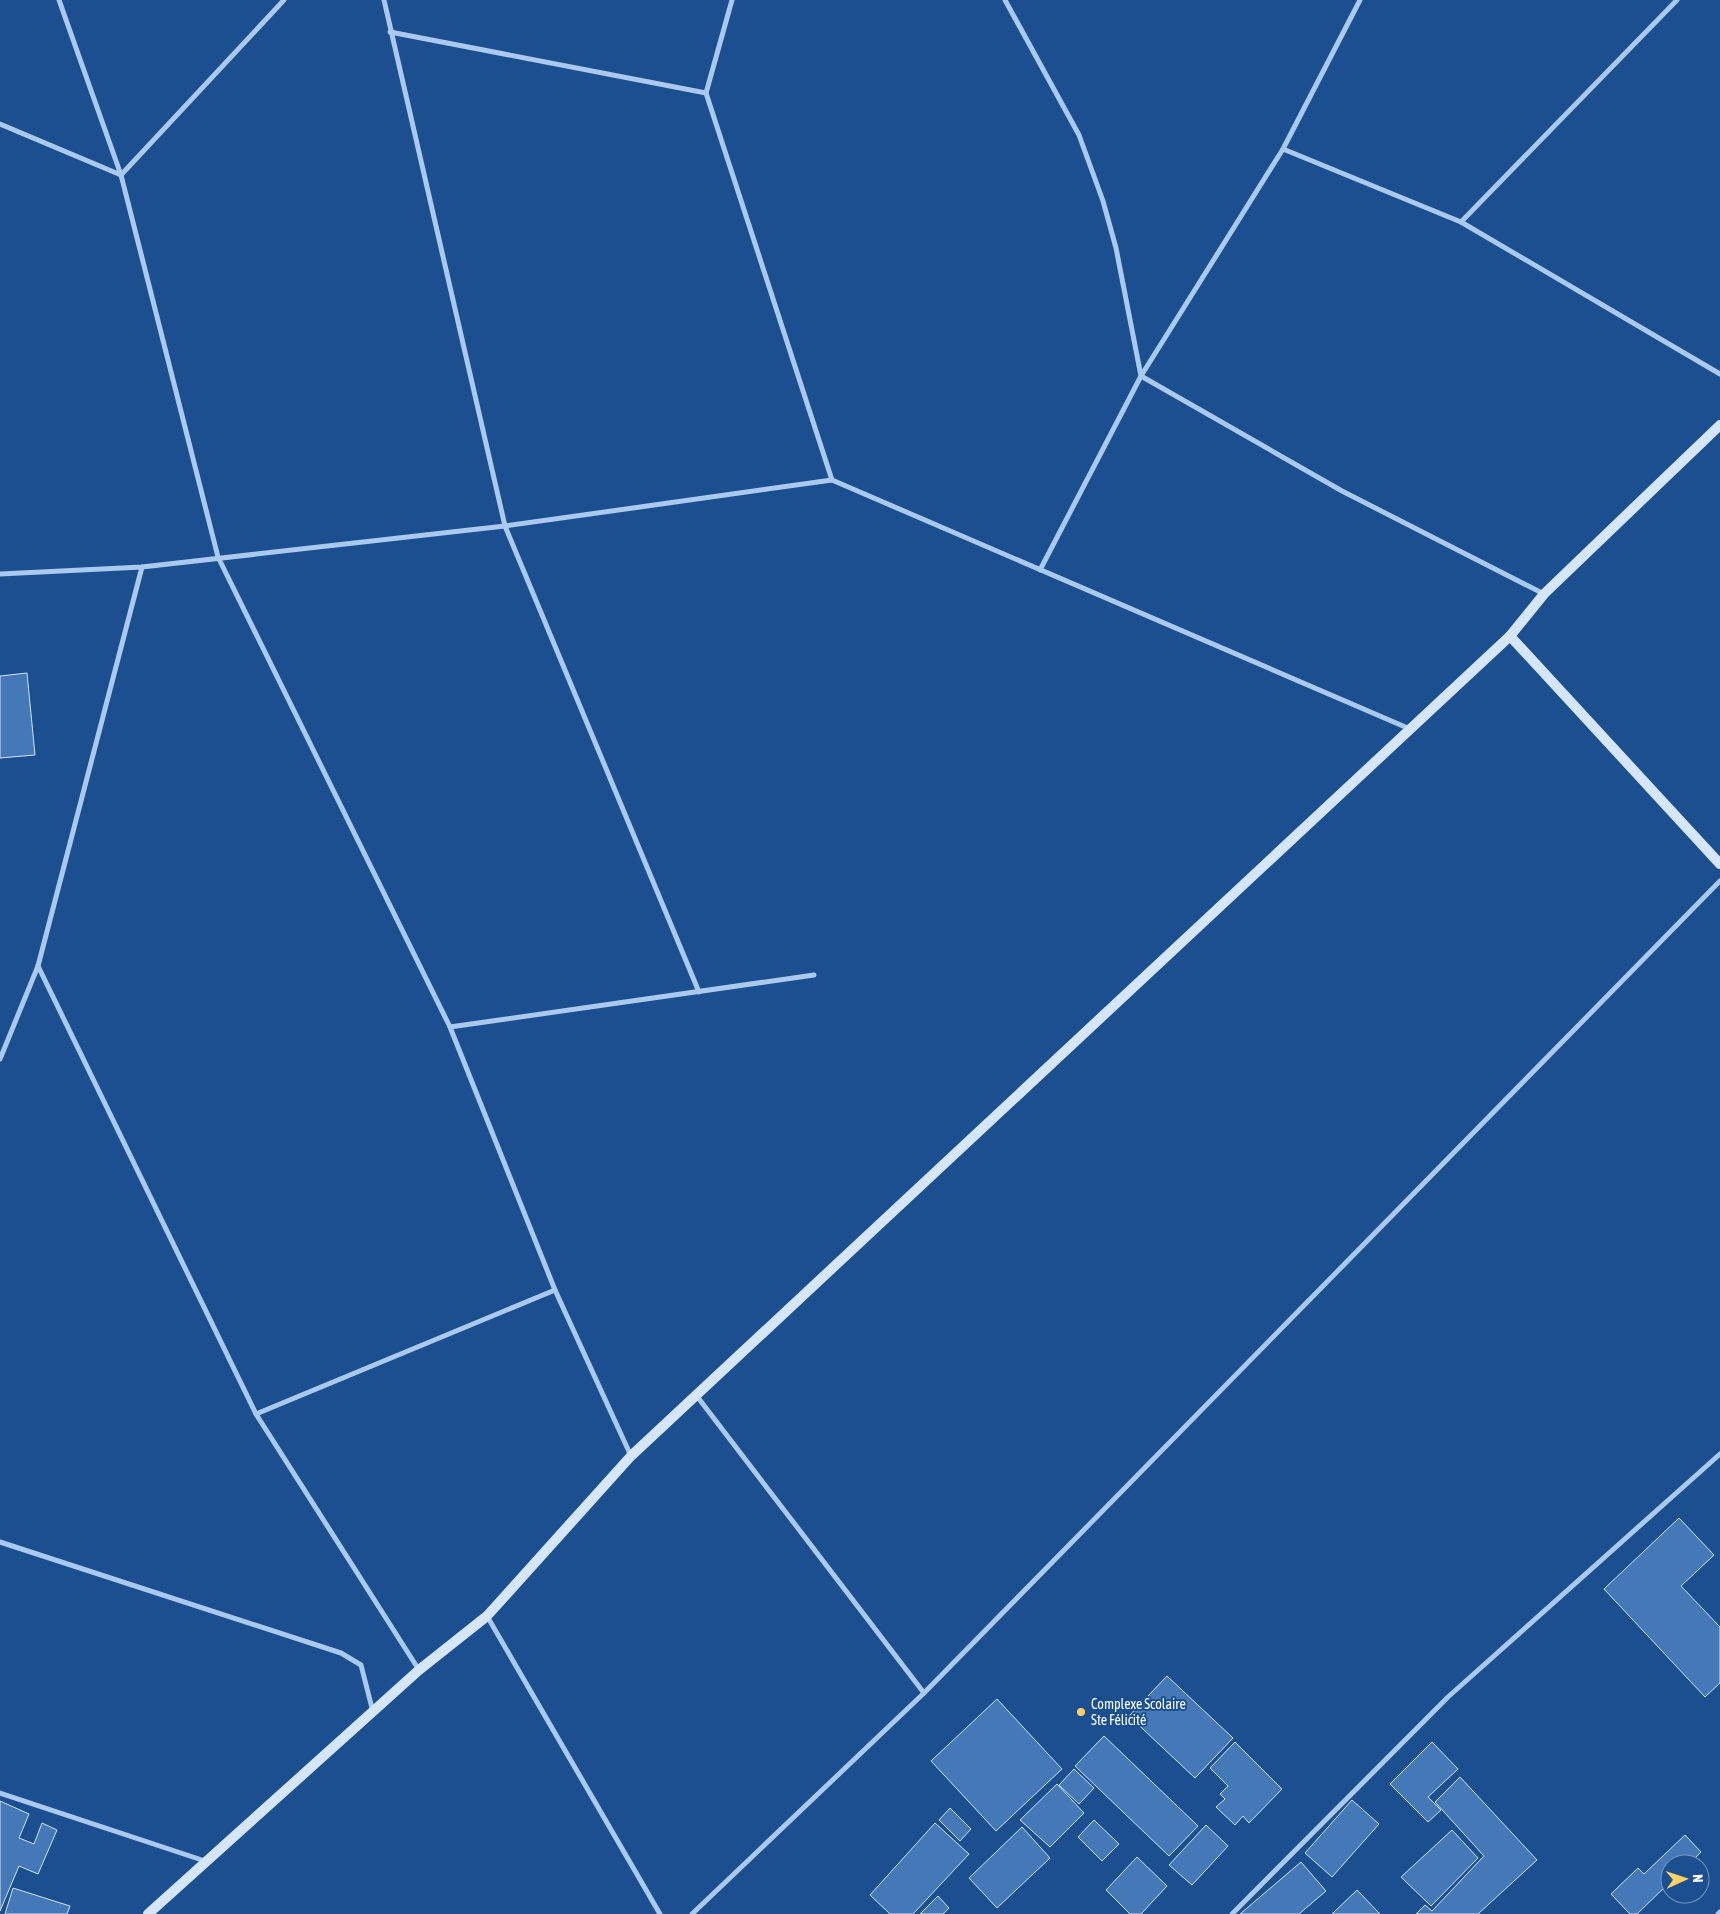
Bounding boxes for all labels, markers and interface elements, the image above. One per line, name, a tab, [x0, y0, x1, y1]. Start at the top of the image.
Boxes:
place label: Complexe Scolaire Ste Félicité	[1091, 1696, 1186, 1728]
marker: Complexe Scolaire Ste Félicité	[1075, 1706, 1087, 1718]
north arrow	[1660, 1854, 1710, 1904]
text: N	[1690, 1874, 1706, 1883]

